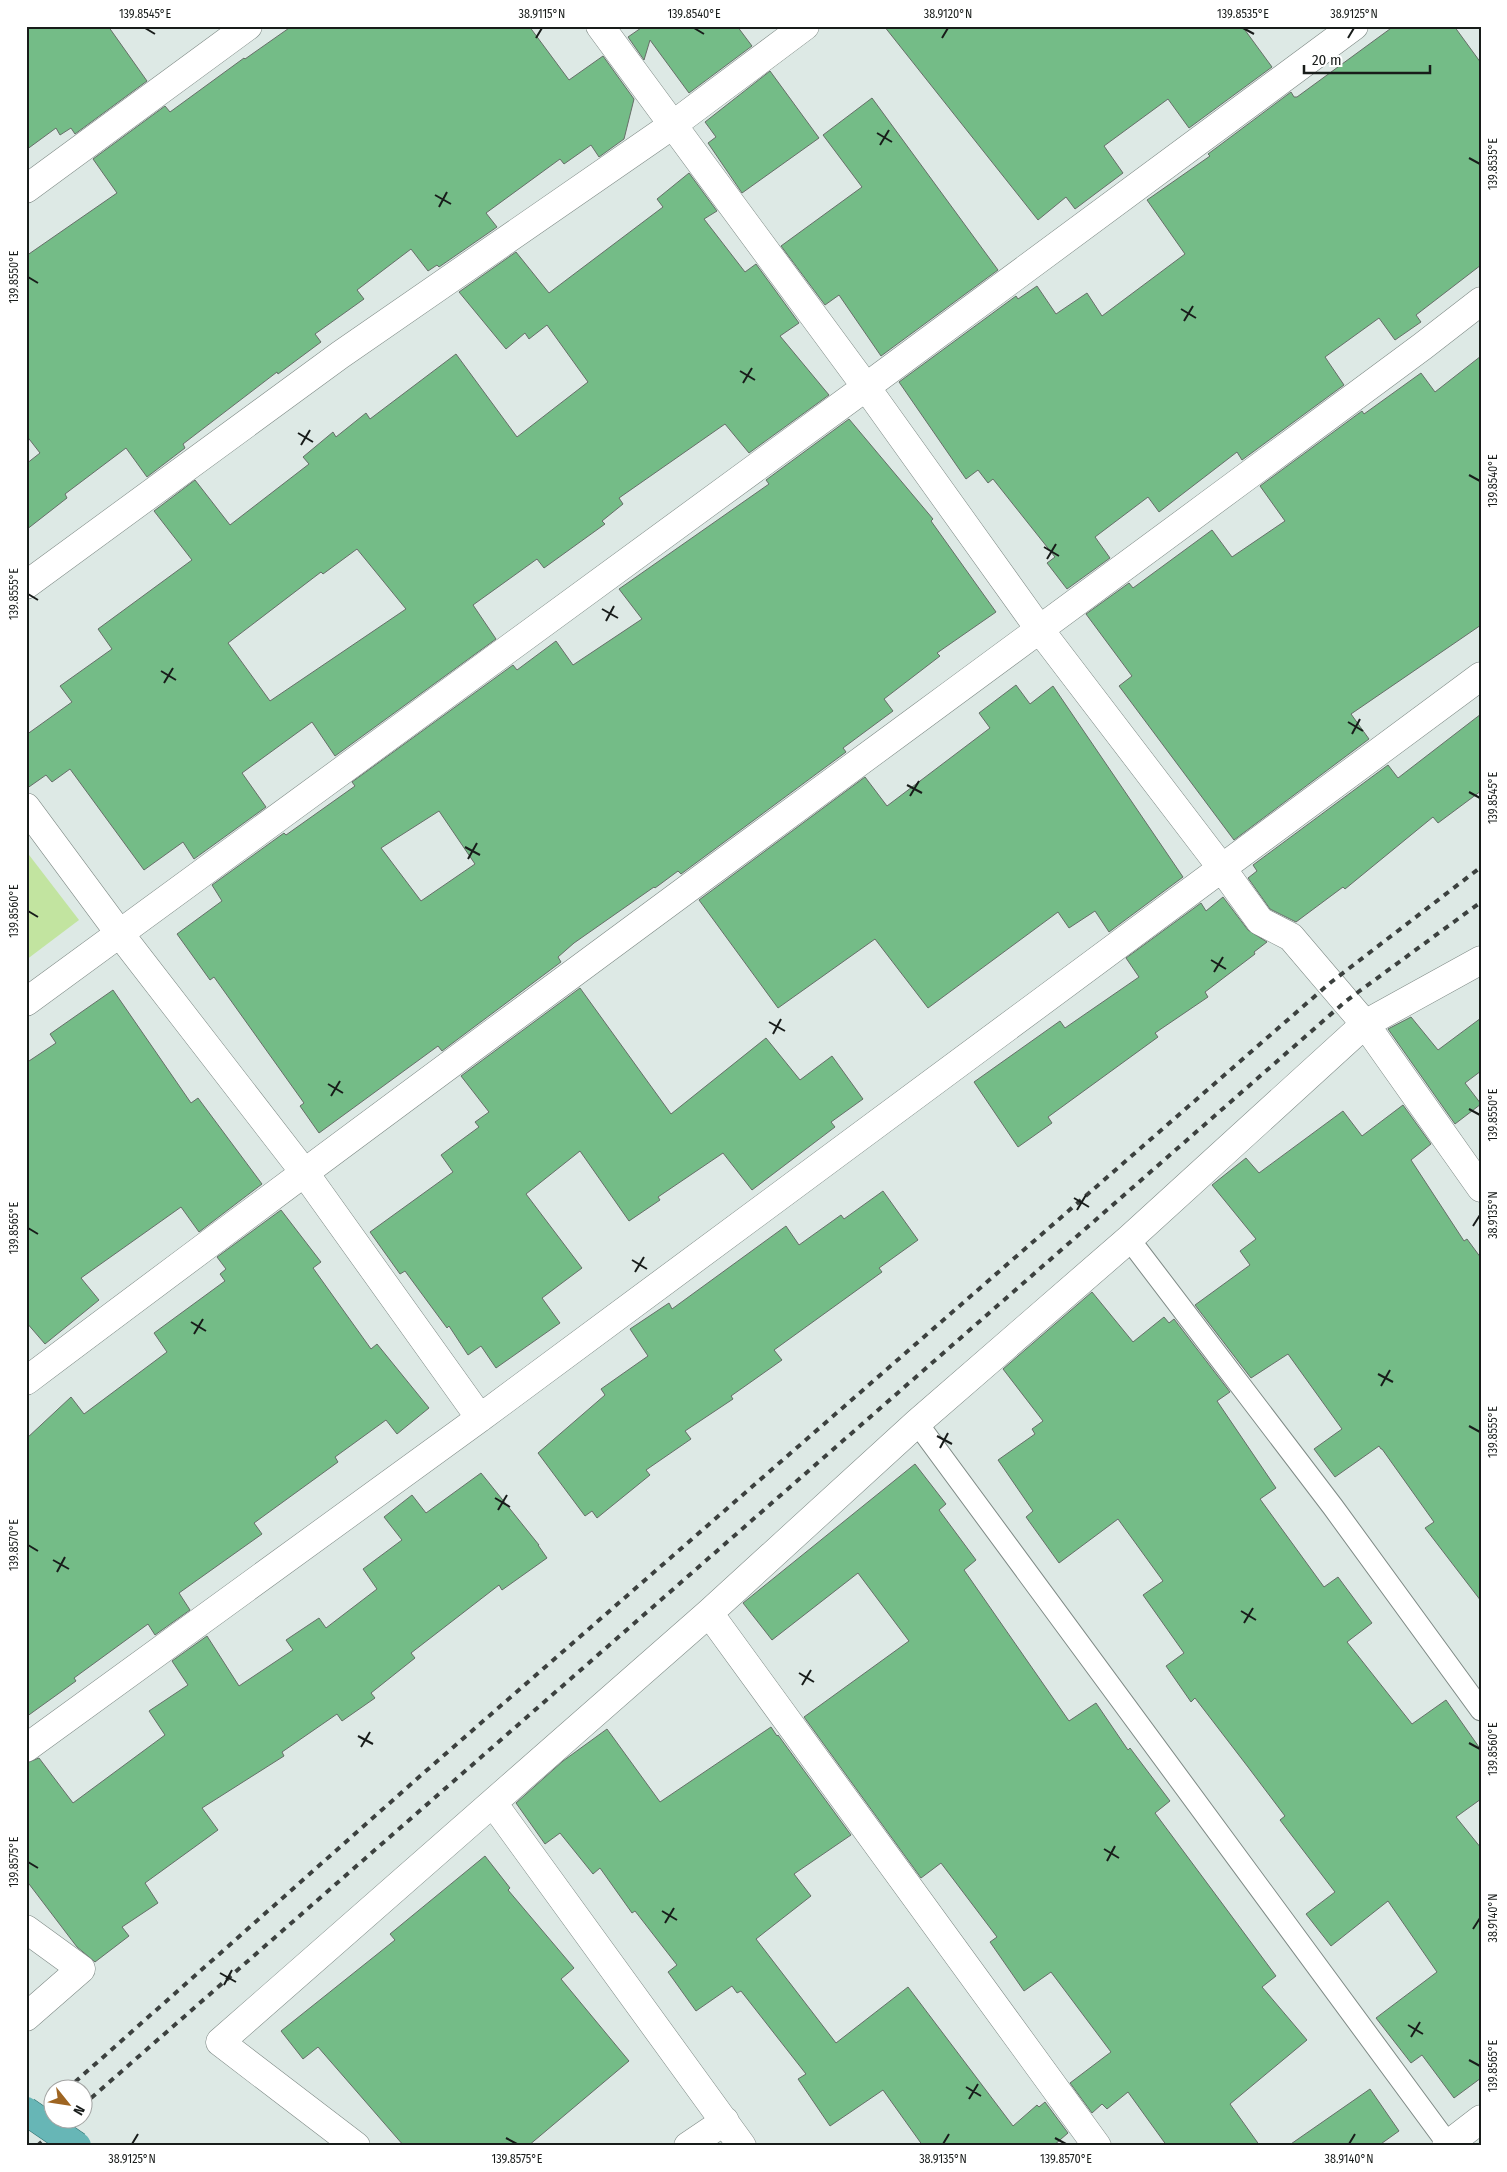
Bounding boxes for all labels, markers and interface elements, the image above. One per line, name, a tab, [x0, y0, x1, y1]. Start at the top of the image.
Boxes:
text: 139.8545°E	[119, 7, 171, 21]
text: 38.9115°N	[519, 7, 565, 21]
text: 139.8540°E	[667, 7, 721, 21]
text: 38.9120°N	[924, 7, 972, 21]
text: 139.8535°E	[1217, 7, 1269, 21]
text: 38.9125°N	[1330, 7, 1378, 21]
scale bar	[1304, 42, 1431, 74]
text: 20 m	[1312, 51, 1342, 69]
text: 139.8535°E	[1486, 138, 1500, 190]
text: 139.8550°E	[7, 250, 21, 303]
text: 139.8540°E	[1486, 454, 1500, 508]
text: 139.8555°E	[7, 568, 21, 620]
text: 139.8545°E	[1486, 772, 1500, 824]
text: 139.8560°E	[7, 884, 21, 938]
text: 139.8550°E	[1486, 1088, 1500, 1141]
text: 38.9135°N	[1486, 1191, 1500, 1239]
text: 139.8565°E	[7, 1201, 21, 1254]
text: 139.8555°E	[1486, 1406, 1500, 1458]
text: 139.8570°E	[7, 1519, 21, 1571]
text: 139.8560°E	[1486, 1722, 1500, 1776]
text: 139.8575°E	[7, 1836, 21, 1887]
text: 38.9140°N	[1486, 1894, 1500, 1942]
text: 139.8565°E	[1486, 2039, 1500, 2092]
north arrow	[42, 2080, 92, 2130]
text: N	[69, 2102, 88, 2118]
text: 38.9125°N	[108, 2152, 156, 2166]
text: 139.8575°E	[492, 2152, 543, 2166]
text: 38.9135°N	[919, 2152, 967, 2166]
text: 139.8570°E	[1040, 2152, 1092, 2166]
text: 38.9140°N	[1325, 2152, 1373, 2166]

